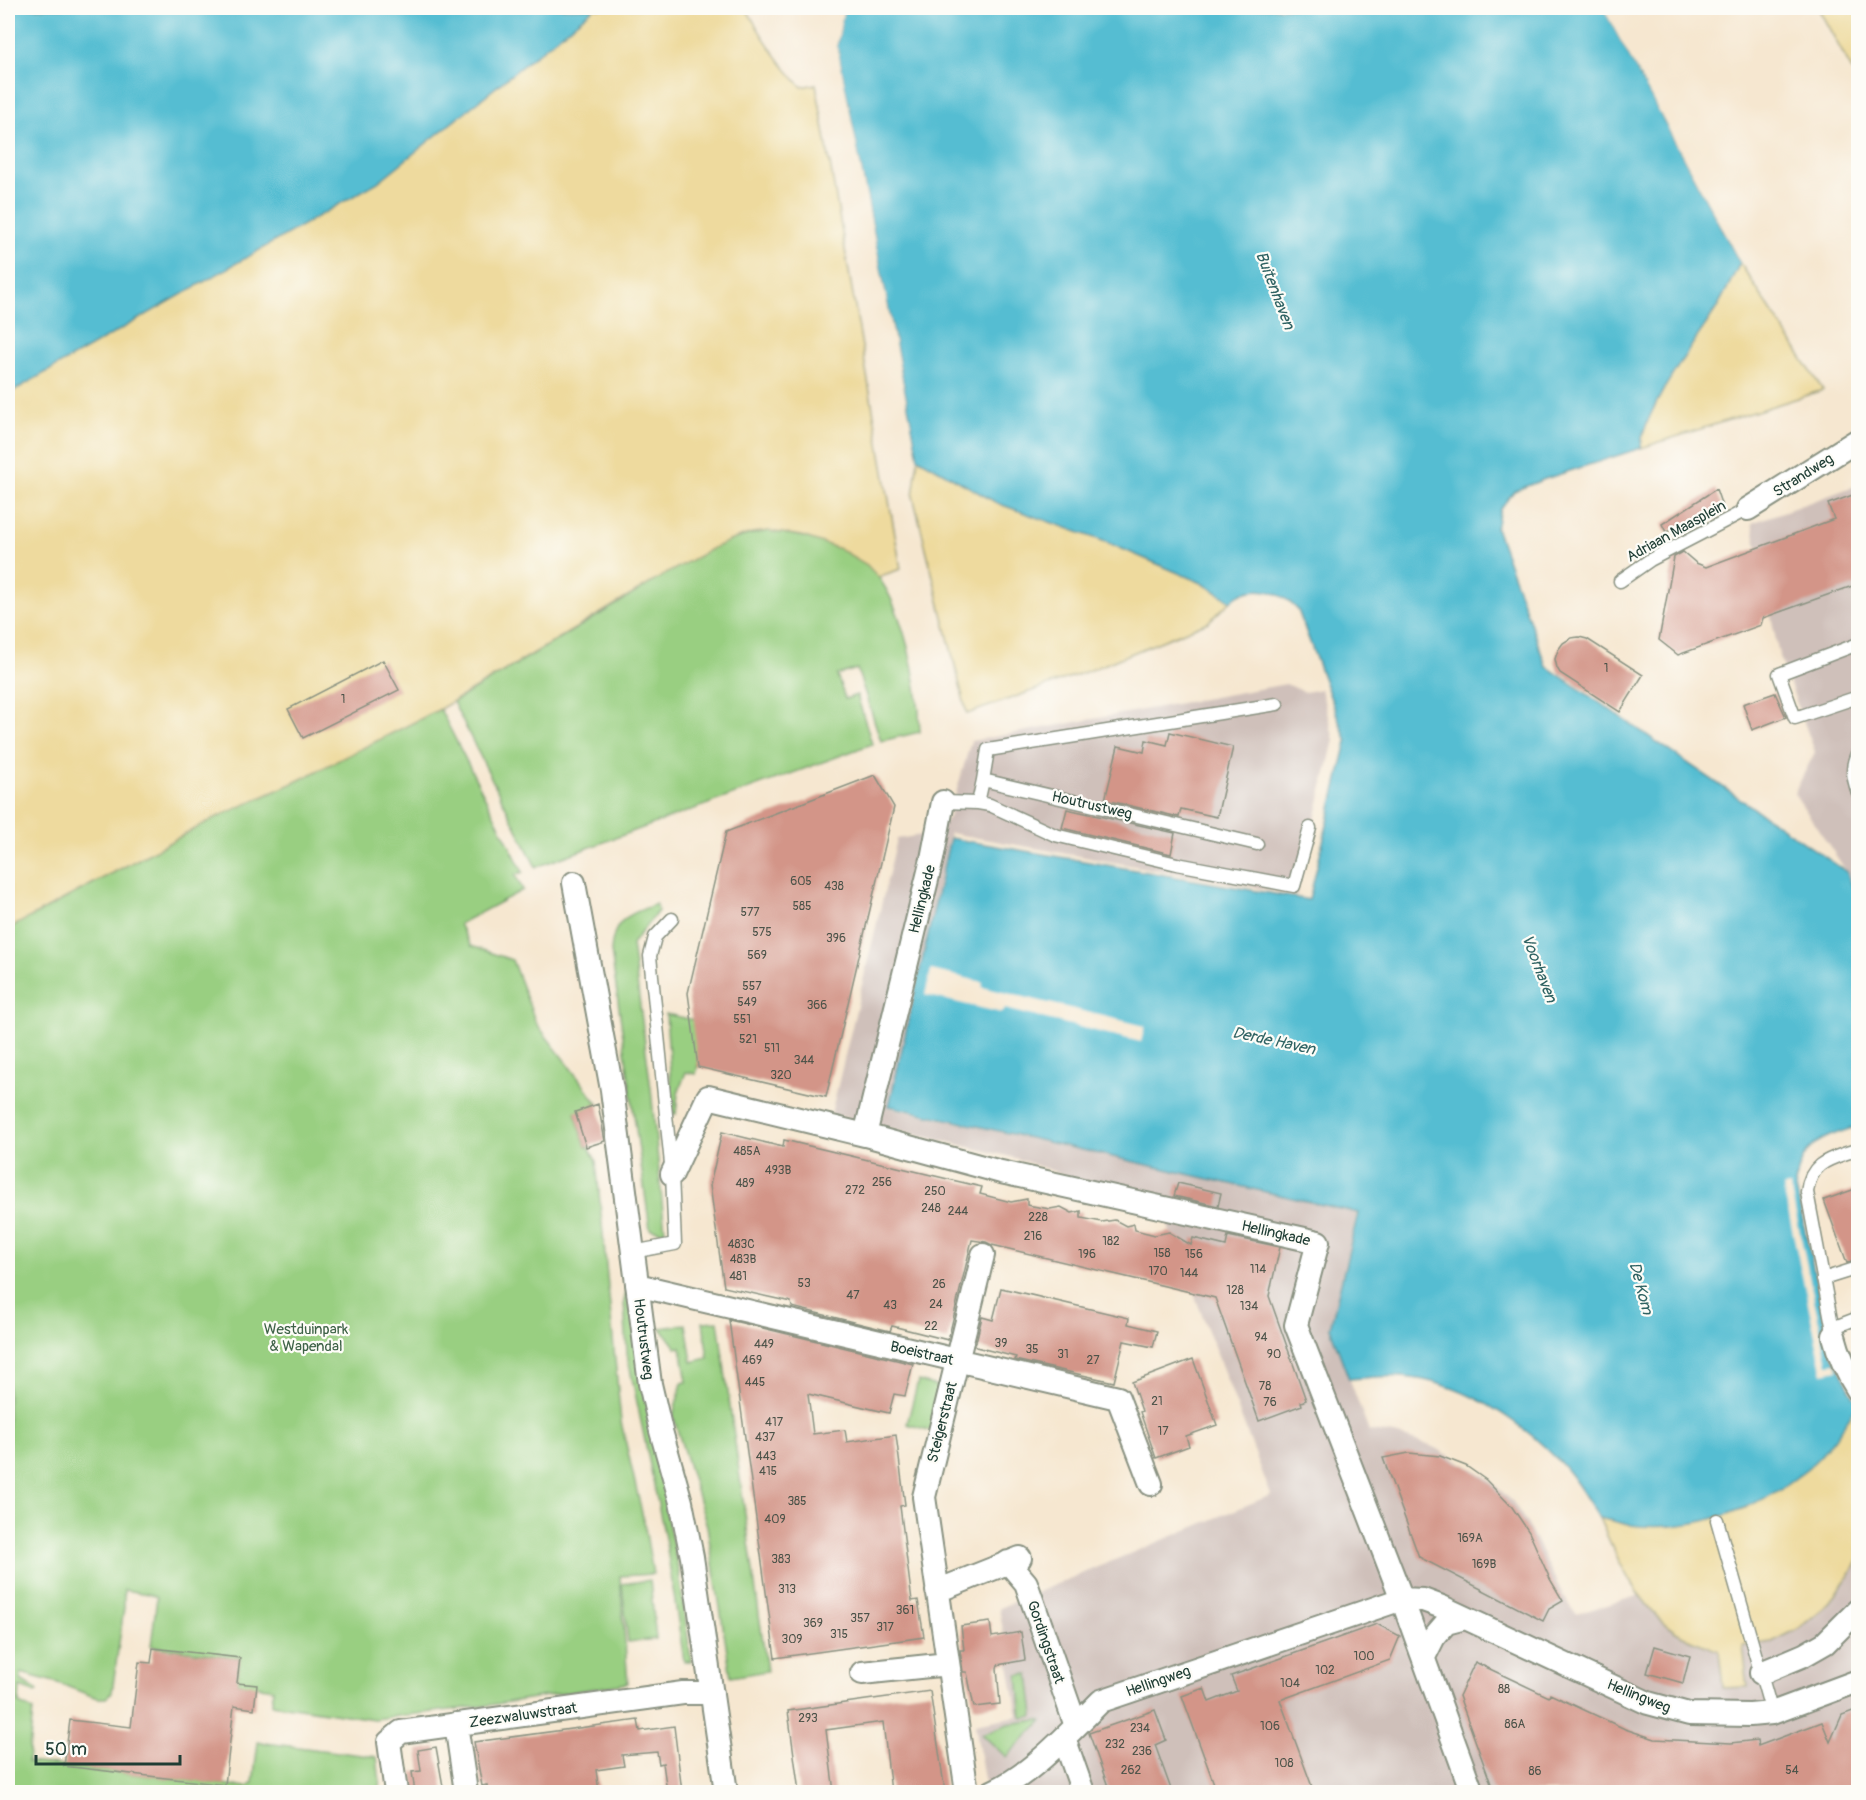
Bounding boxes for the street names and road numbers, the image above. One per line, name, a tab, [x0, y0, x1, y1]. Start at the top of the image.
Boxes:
street label: Strandweg	[1770, 449, 1837, 501]
street label: Adriaan Maasplein	[1623, 496, 1729, 567]
street label: Houtrustweg	[1050, 787, 1134, 824]
street label: Hellingkade	[905, 862, 940, 935]
street label: Hellingkade	[1240, 1216, 1313, 1251]
street label: Houtrustweg	[629, 1297, 658, 1381]
street label: Boeistraat	[888, 1337, 956, 1370]
street label: Steigerstraat	[923, 1379, 962, 1465]
street label: Gordingstraat	[1022, 1598, 1069, 1687]
street label: Hellingweg	[1123, 1662, 1193, 1701]
street label: Hellingweg	[1604, 1675, 1673, 1718]
street label: Zeezwaluwstraat	[468, 1698, 579, 1732]

